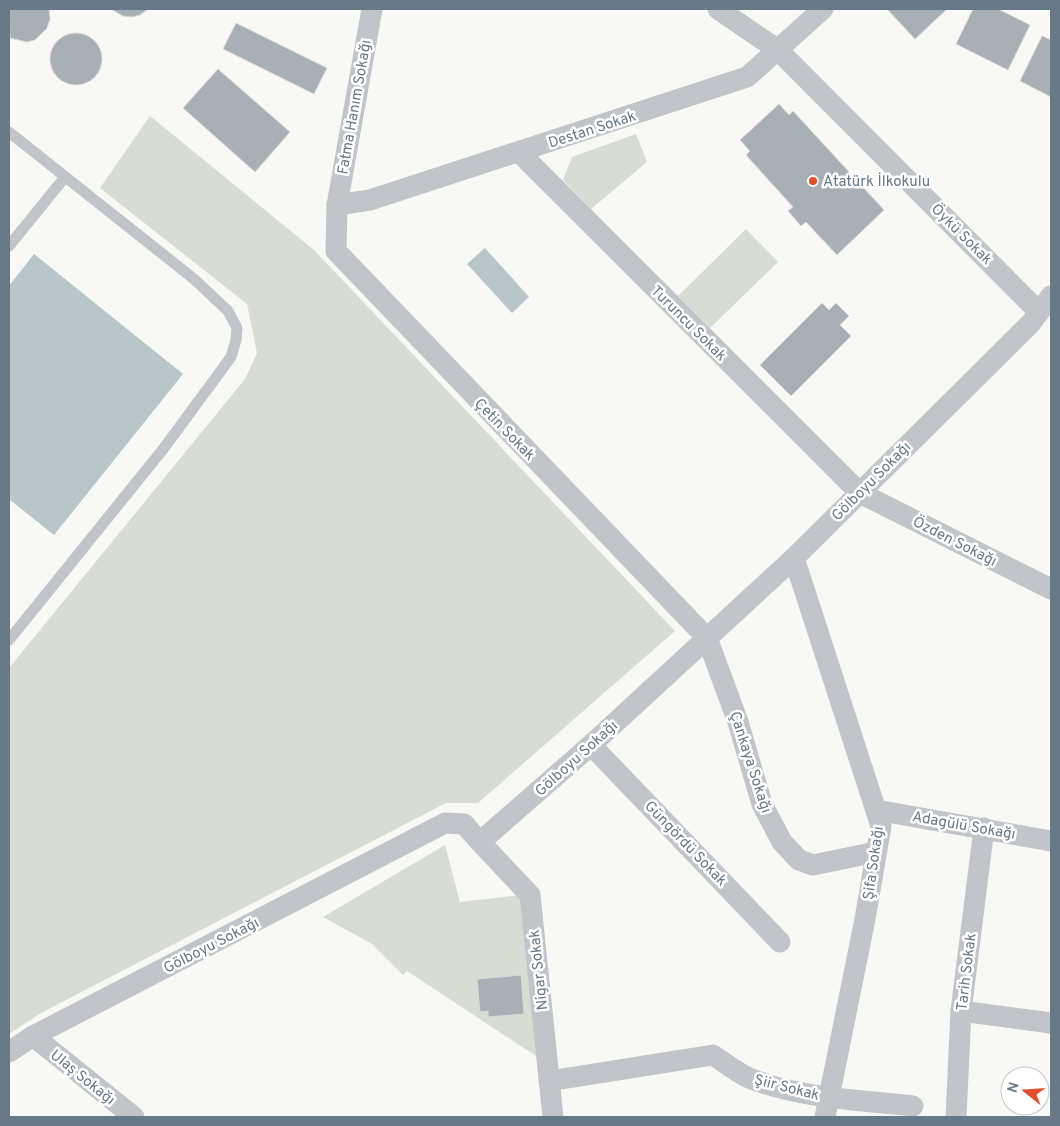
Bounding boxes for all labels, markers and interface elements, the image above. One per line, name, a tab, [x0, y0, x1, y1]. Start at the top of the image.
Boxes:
street label: Fatma Hanım Sokağı	[334, 39, 377, 176]
street label: Destan Sokak	[546, 107, 639, 154]
place label: Atatürk İlkokulu	[823, 172, 930, 192]
marker: Atatürk İlkokulu	[807, 175, 819, 187]
street label: Öykü Sokak	[926, 200, 996, 270]
street label: Turuncu Sokak	[646, 282, 730, 366]
street label: Çetin Sokak	[470, 395, 538, 465]
street label: Gölboyu Sokağı	[828, 438, 916, 526]
street label: Özden Sokağı	[909, 512, 1000, 572]
street label: Çankaya Sokağı	[724, 709, 775, 816]
street label: Gölboyu Sokağı	[532, 717, 622, 801]
street label: Güngördü Sokak	[640, 798, 730, 891]
street label: Adagülü Sokağı	[911, 808, 1017, 845]
street label: Şifa Sokağı	[860, 825, 889, 901]
street label: Gölboyu Sokağı	[161, 914, 263, 979]
street label: Nigar Sokak	[526, 929, 553, 1011]
street label: Tarih Sokak	[953, 932, 982, 1012]
street label: Ulaş Sokağı	[46, 1046, 118, 1110]
north arrow	[1000, 1066, 1050, 1116]
street label: Şiir Sokak	[752, 1071, 821, 1106]
text: N	[1004, 1080, 1024, 1095]

